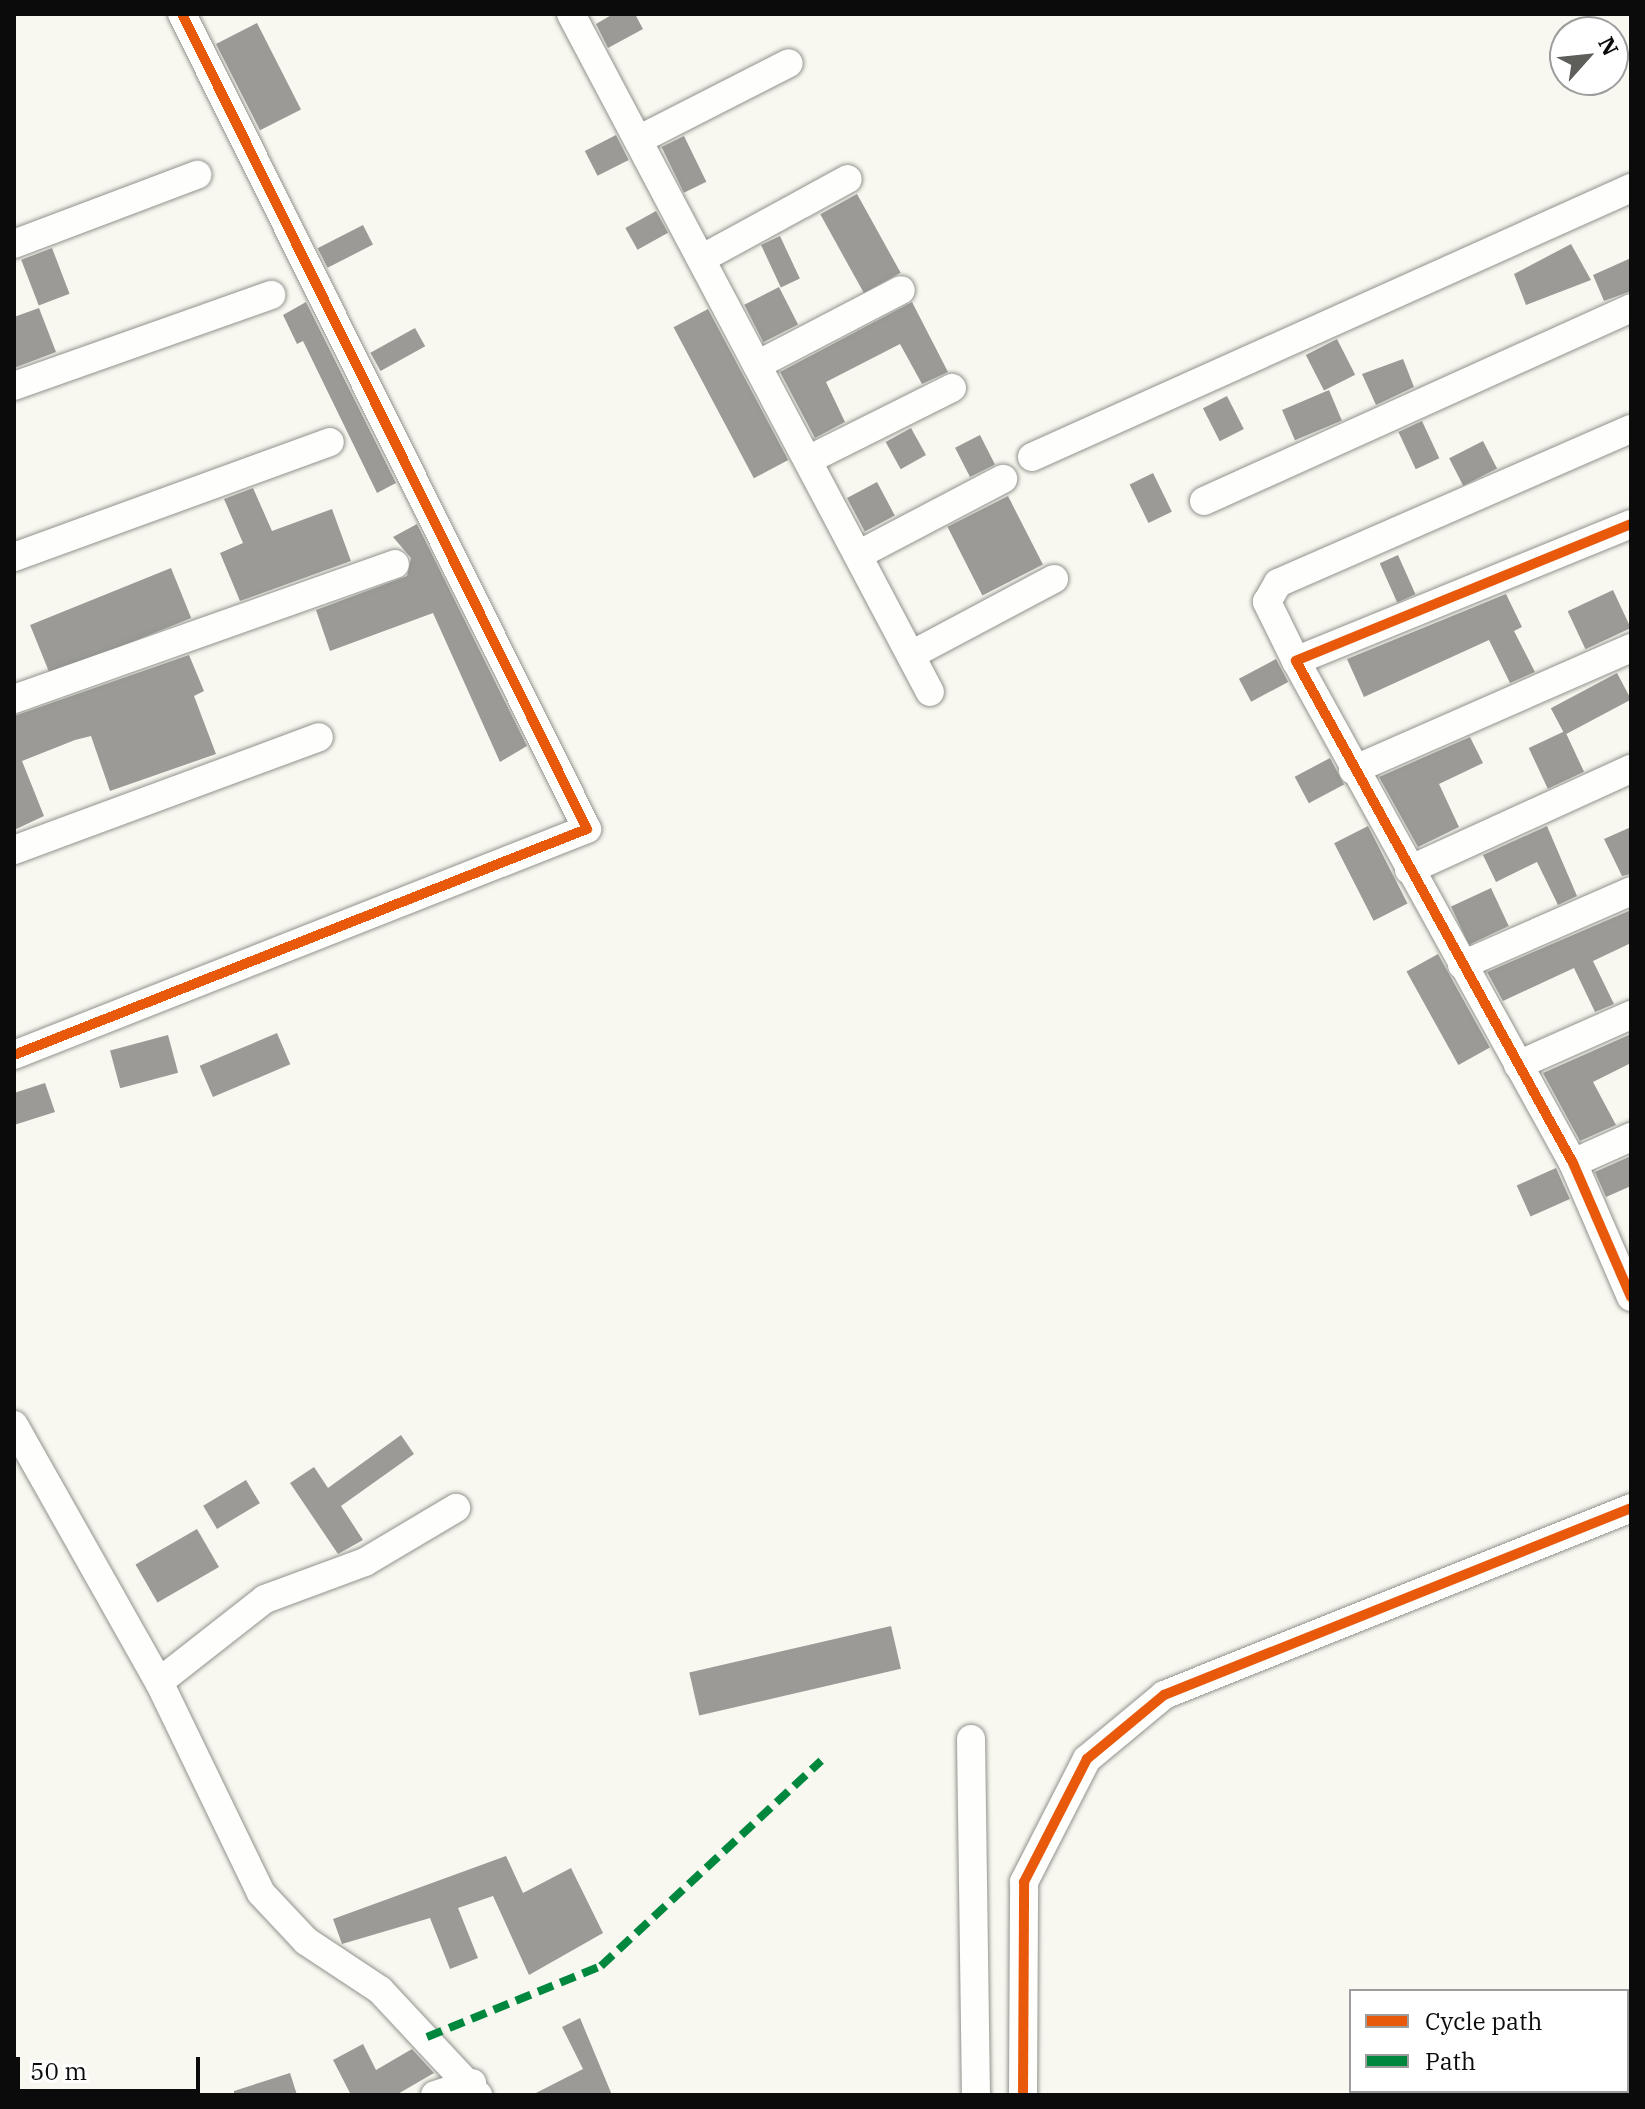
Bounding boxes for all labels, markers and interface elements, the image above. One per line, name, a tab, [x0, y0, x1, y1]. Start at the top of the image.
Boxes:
north arrow	[1549, 16, 1629, 96]
text: N	[1592, 31, 1626, 60]
legend	[1349, 1989, 1629, 2093]
text: Cycle path	[1425, 2005, 1542, 2037]
scale bar	[20, 2041, 204, 2091]
text: Path	[1425, 2045, 1476, 2077]
text: 50 m	[30, 2055, 87, 2087]

